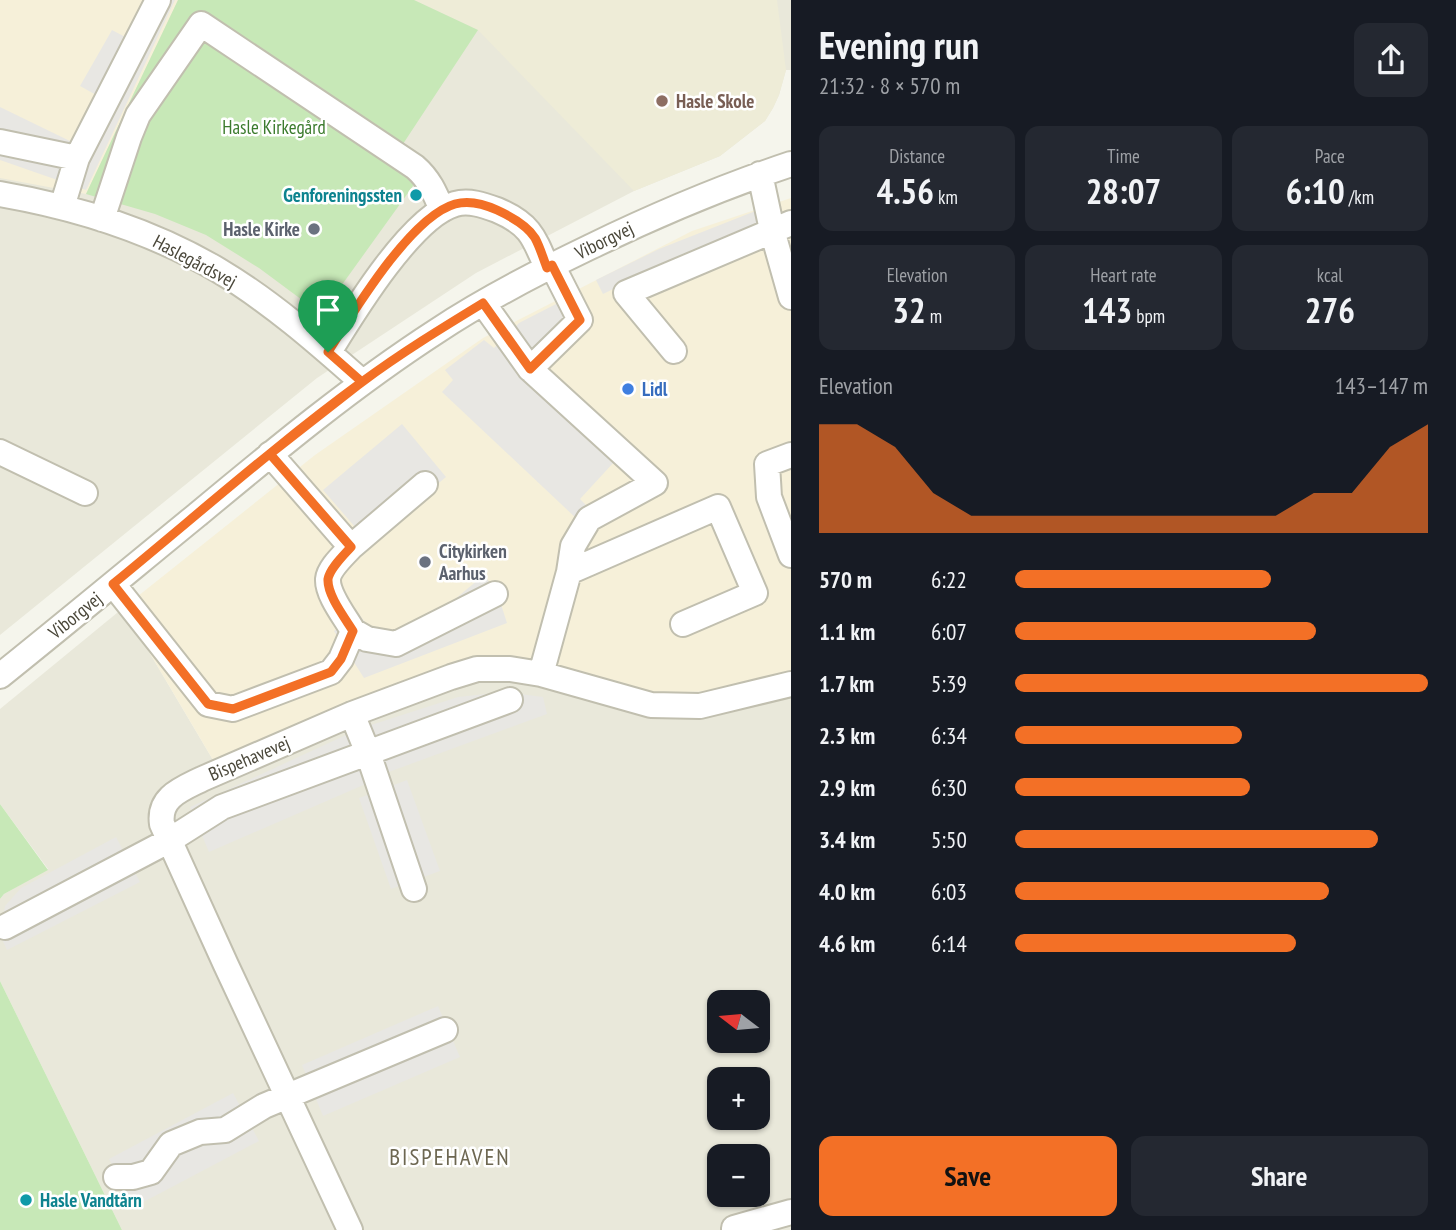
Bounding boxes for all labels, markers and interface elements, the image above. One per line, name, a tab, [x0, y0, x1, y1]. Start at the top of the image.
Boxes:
text: Evening run	[819, 20, 979, 69]
button: share	[1354, 23, 1428, 97]
text: 21:32 · 8 × 570 m	[819, 71, 960, 100]
place label: Hasle Skole	[676, 89, 754, 113]
marker: Hasle Skole	[654, 93, 670, 109]
park label: Hasle Kirkegård	[222, 115, 326, 139]
text: Distance	[889, 144, 945, 168]
text: Time	[1107, 144, 1140, 168]
text: Pace	[1315, 144, 1345, 168]
text: 4.56	[876, 168, 934, 214]
text: 28:07	[1086, 168, 1161, 214]
text: 6:10	[1286, 168, 1345, 214]
place label: Genforeningssten	[283, 183, 402, 207]
text: km	[934, 185, 958, 209]
text: /km	[1345, 185, 1374, 209]
marker: Genforeningssten	[408, 187, 424, 203]
street label: Viborgvej	[570, 216, 637, 265]
place label: Hasle Kirke	[223, 217, 300, 241]
marker: Hasle Kirke	[306, 221, 322, 237]
street label: Haslegårdsvej	[149, 229, 241, 293]
text: Elevation	[887, 263, 948, 287]
text: Heart rate	[1090, 263, 1157, 287]
text: kcal	[1317, 263, 1343, 287]
pin	[298, 280, 358, 352]
text: 32	[892, 287, 926, 333]
text: 143	[1082, 287, 1132, 333]
text: 276	[1305, 287, 1355, 333]
icon: arrive	[309, 291, 347, 329]
text: m	[926, 304, 942, 328]
text: bpm	[1132, 304, 1165, 328]
text: Elevation	[819, 371, 893, 400]
text: 143–147 m	[1335, 371, 1428, 400]
place label: Lidl	[642, 377, 668, 401]
marker: Lidl	[620, 381, 636, 397]
place label: Citykirken Aarhus	[438, 539, 507, 585]
marker: Citykirken Aarhus	[417, 554, 433, 570]
text: 570 m	[819, 565, 872, 594]
text: 6:22	[931, 565, 967, 594]
street label: Viborgvej	[43, 586, 107, 644]
text: 1.1 km	[819, 617, 875, 646]
text: 6:07	[931, 617, 967, 646]
text: 1.7 km	[819, 669, 874, 698]
text: 5:39	[931, 669, 967, 698]
text: 2.3 km	[819, 721, 875, 750]
text: 6:34	[931, 721, 967, 750]
street label: Bispehavevej	[205, 730, 293, 786]
text: 2.9 km	[819, 773, 875, 802]
text: 6:30	[931, 773, 967, 802]
text: 3.4 km	[819, 825, 875, 854]
text: 5:50	[931, 825, 967, 854]
text: 4.0 km	[819, 877, 875, 906]
text: 6:03	[931, 877, 967, 906]
text: 4.6 km	[819, 929, 875, 958]
text: 6:14	[931, 929, 967, 958]
north arrow	[707, 990, 770, 1054]
map controls	[707, 990, 770, 1207]
button: +	[707, 1067, 770, 1130]
button: Save	[819, 1136, 1117, 1216]
button: Share	[1131, 1136, 1428, 1216]
district label: BISPEHAVEN	[389, 1142, 511, 1171]
button: −	[707, 1144, 770, 1207]
place label: Hasle Vandtårn	[40, 1188, 142, 1212]
marker: Hasle Vandtårn	[18, 1192, 34, 1208]

